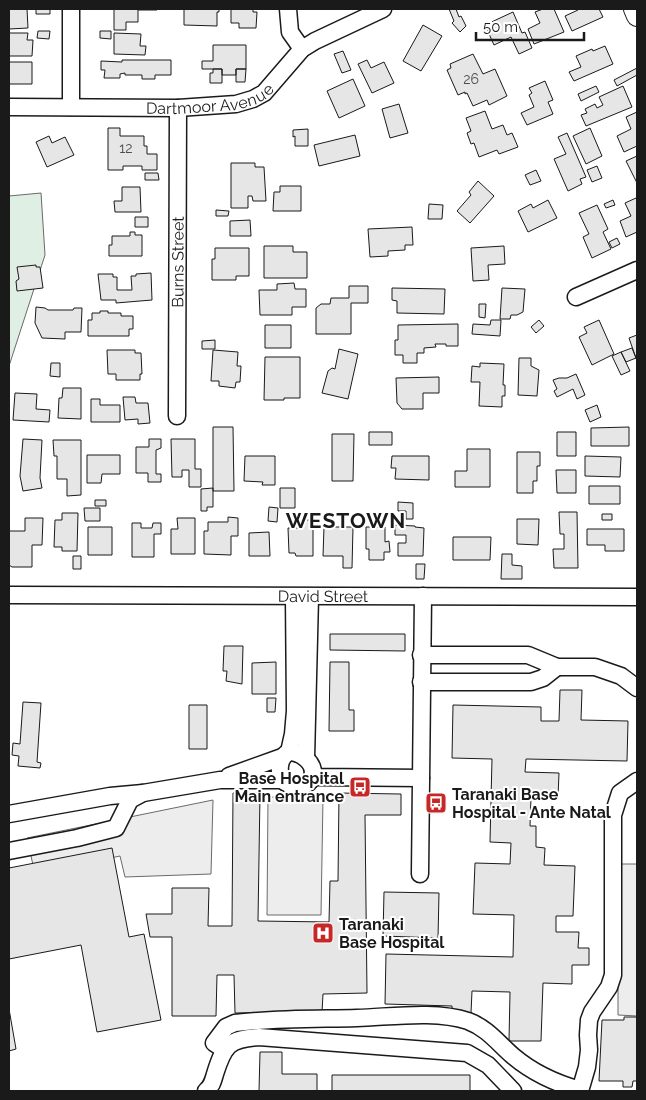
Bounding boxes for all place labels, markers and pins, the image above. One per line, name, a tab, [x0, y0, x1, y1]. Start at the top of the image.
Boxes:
place label: Base Hospital Main entrance	[235, 769, 345, 806]
bus stop icon: Base Hospital Main entrance	[348, 775, 372, 799]
place label: Taranaki Base Hospital - Ante Natal	[452, 785, 612, 822]
bus stop icon: Taranaki Base Hospital - Ante Natal	[424, 791, 448, 815]
place label: Taranaki Base Hospital	[339, 915, 445, 952]
hospital icon: Taranaki Base Hospital	[311, 921, 335, 945]

